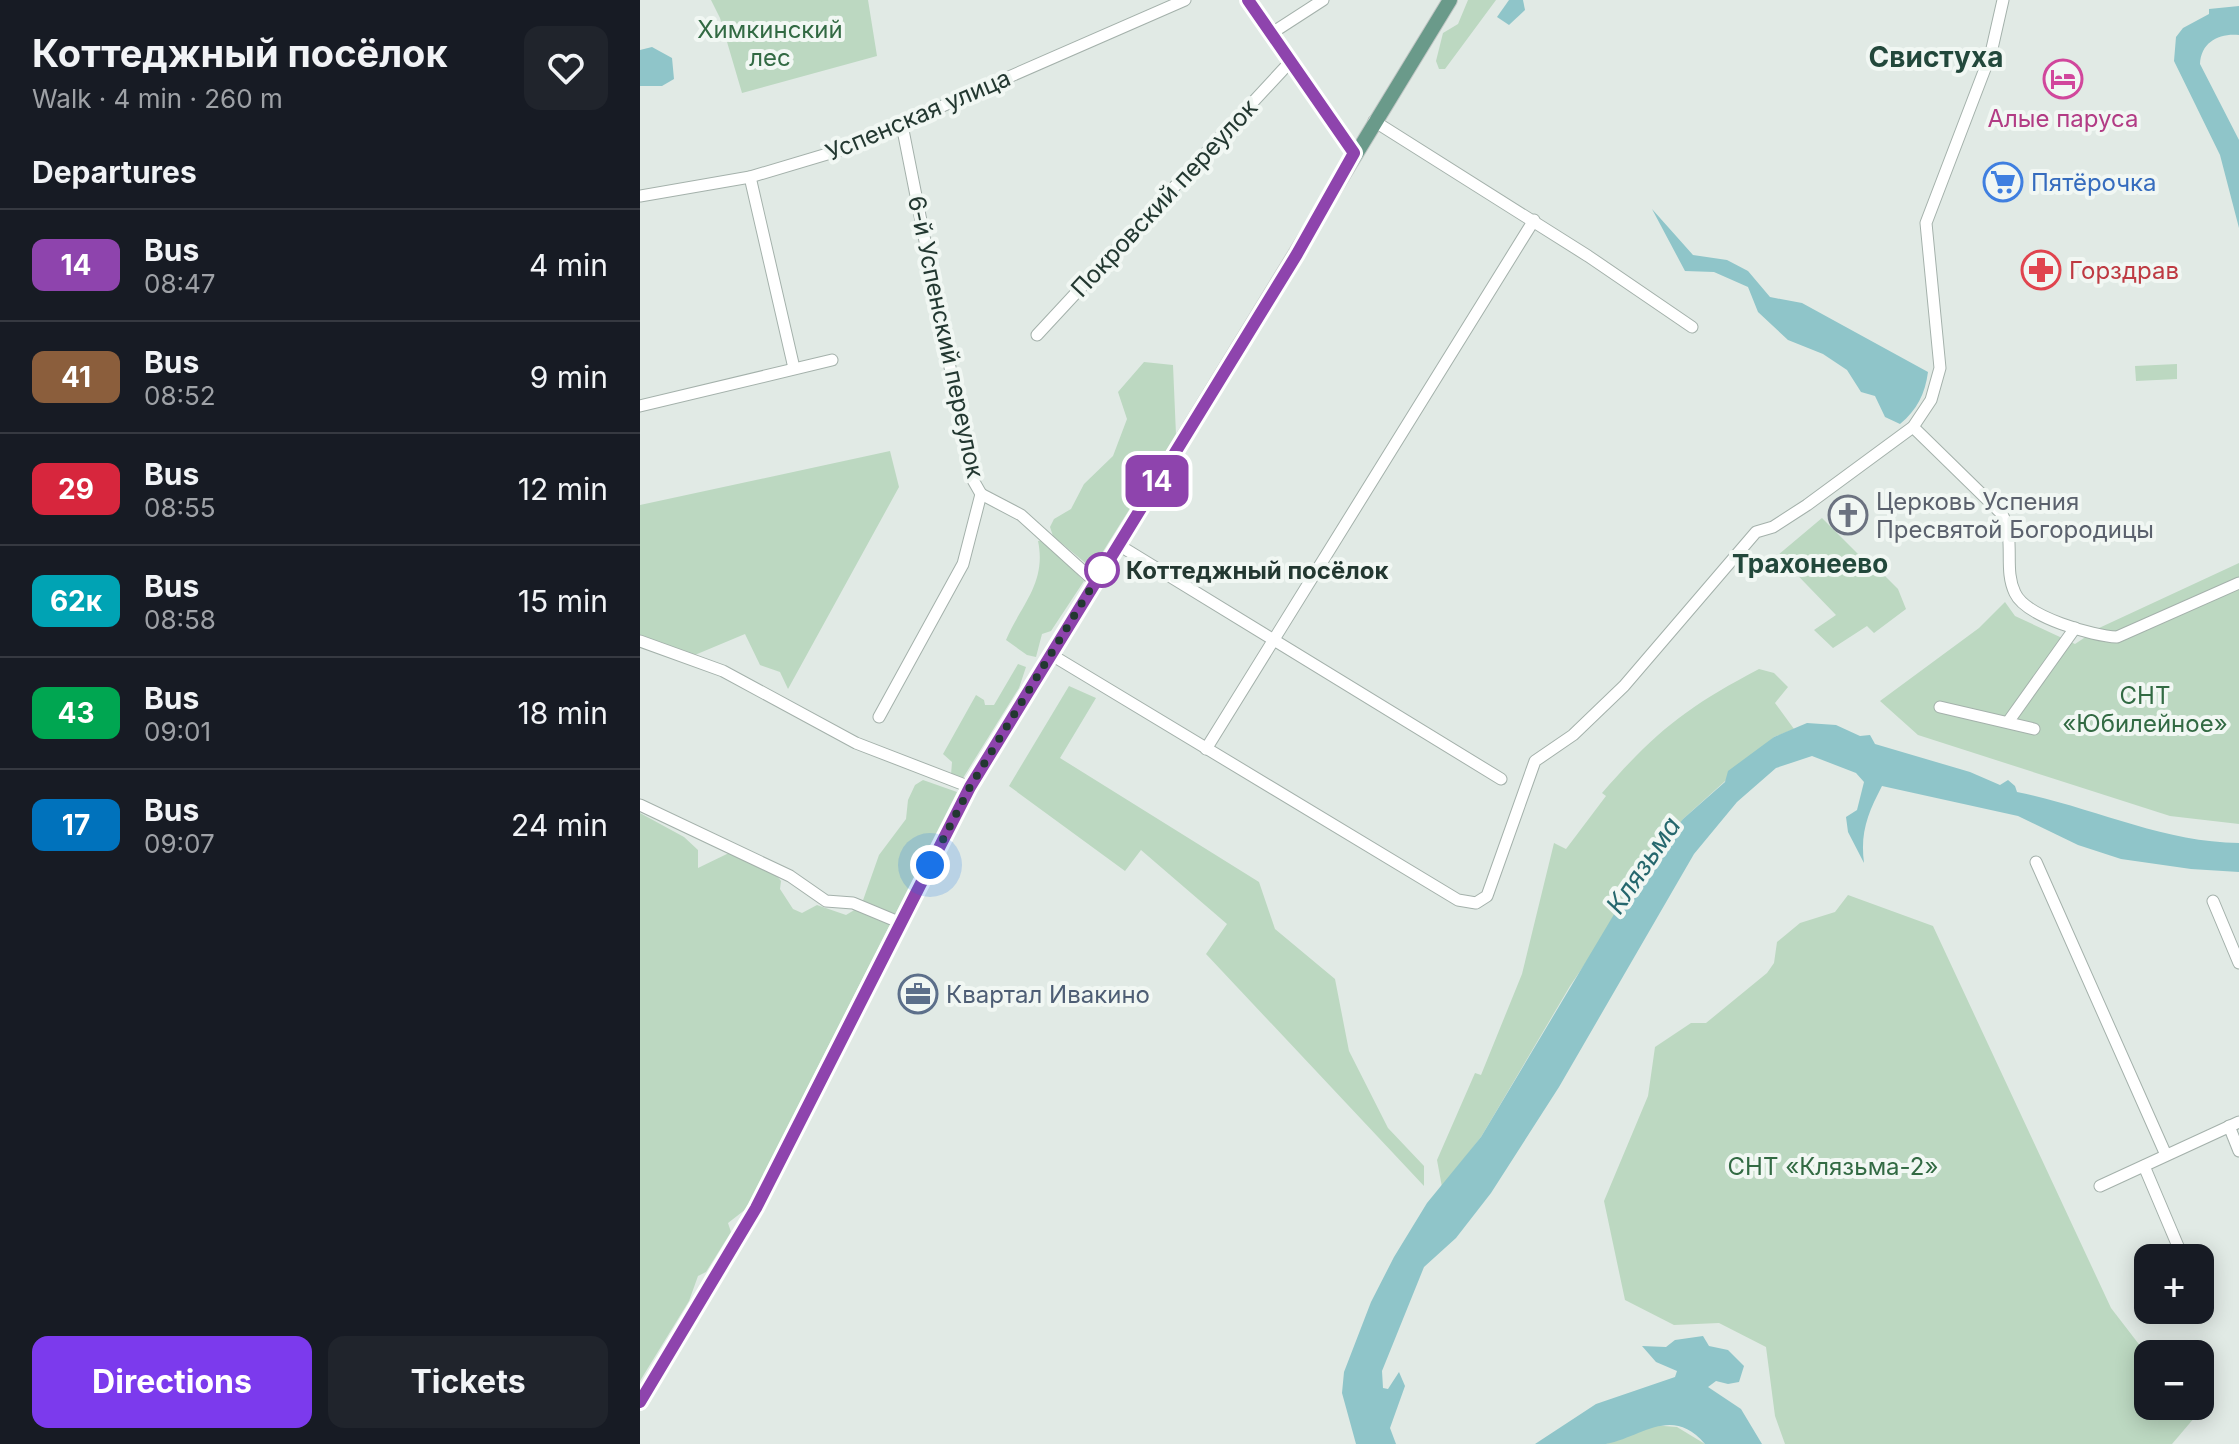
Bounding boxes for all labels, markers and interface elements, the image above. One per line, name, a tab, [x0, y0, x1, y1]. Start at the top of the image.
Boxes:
park label: Химкинский лес	[697, 15, 843, 72]
button: heart	[524, 26, 608, 110]
text: Коттеджный посёлок	[32, 30, 448, 76]
district label: Свистуха	[1869, 40, 2003, 74]
hotel icon: Алые паруса	[2042, 58, 2084, 100]
street label: Успенская улица	[821, 63, 1015, 167]
text: Walk · 4 min · 260 m	[32, 83, 283, 114]
street label: Покровский переулок	[1065, 93, 1263, 303]
place label: Алые паруса	[1987, 104, 2139, 133]
text: Departures	[32, 154, 197, 190]
supermarket icon: Пятёрочка	[1982, 161, 2024, 203]
place label: Пятёрочка	[2031, 168, 2157, 197]
street label: 6-й Успенский переулок	[902, 193, 990, 481]
text: Bus	[144, 232, 199, 268]
text: 4 min	[529, 247, 608, 283]
text: 14	[60, 248, 92, 282]
pharmacy icon: Горздрав	[2020, 249, 2062, 291]
place label: Горздрав	[2069, 256, 2179, 285]
text: 08:47	[144, 268, 216, 299]
text: Bus	[144, 344, 199, 380]
text: 9 min	[530, 359, 608, 395]
text: 41	[61, 360, 91, 394]
text: 08:52	[144, 380, 216, 411]
line badge: 14	[1121, 455, 1193, 507]
text: Bus	[144, 456, 199, 492]
text: 14	[1141, 464, 1173, 498]
text: 12 min	[518, 471, 608, 507]
text: 29	[58, 472, 94, 506]
place label: Церковь Успения Пресвятой Богородицы	[1876, 487, 2154, 544]
text: 08:55	[144, 492, 216, 523]
church icon: Церковь Успения Пресвятой Богородицы	[1827, 494, 1869, 536]
district label: Трахонеево	[1732, 548, 1888, 579]
marker: Коттеджный посёлок	[1085, 553, 1119, 587]
place label: Коттеджный посёлок	[1126, 556, 1388, 585]
text: Bus	[144, 568, 199, 604]
text: 15 min	[518, 583, 608, 619]
text: 62к	[50, 584, 102, 618]
text: 08:58	[144, 604, 216, 635]
text: Bus	[144, 680, 199, 716]
park label: СНТ «Юбилейное»	[2062, 681, 2228, 738]
text: 18 min	[518, 695, 608, 731]
text: 43	[57, 696, 95, 730]
text: 09:01	[144, 716, 211, 747]
text: Bus	[144, 792, 199, 828]
text: 24 min	[511, 807, 608, 843]
text: 17	[62, 808, 90, 842]
water label: Клязьма	[1599, 811, 1687, 919]
text: 09:07	[144, 828, 215, 859]
your location	[910, 845, 950, 885]
office icon: Квартал Ивакино	[897, 973, 939, 1015]
place label: Квартал Ивакино	[946, 980, 1150, 1009]
park label: СНТ «Клязьма-2»	[1728, 1152, 1938, 1181]
map controls	[2134, 1244, 2214, 1420]
button: +	[2134, 1244, 2214, 1324]
button: Directions	[32, 1336, 312, 1428]
button: Tickets	[328, 1336, 608, 1428]
button: −	[2134, 1340, 2214, 1420]

